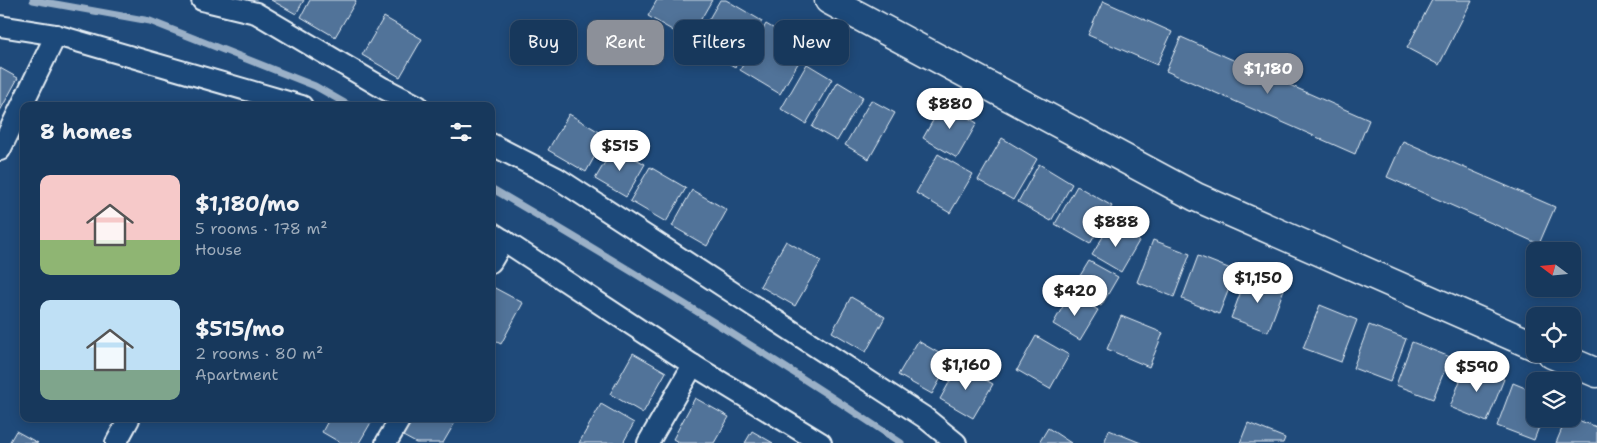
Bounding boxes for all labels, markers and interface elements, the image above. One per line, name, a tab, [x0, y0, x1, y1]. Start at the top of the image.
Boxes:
chip: Buy	[510, 20, 577, 65]
chip: Rent	[587, 20, 664, 65]
chip: Filters	[674, 20, 764, 65]
chip: New	[774, 20, 849, 65]
pin: $1,180	[1227, 52, 1309, 95]
text: $1,180	[1243, 58, 1293, 79]
pin: $880	[920, 88, 980, 130]
text: $880	[928, 93, 972, 114]
text: 8 homes	[40, 118, 132, 146]
icon: filters	[447, 118, 475, 146]
pin: $515	[590, 130, 650, 172]
text: $515	[601, 135, 639, 156]
text: $1,180/mo	[195, 190, 300, 218]
icon: home	[80, 195, 140, 255]
pin: $888	[1086, 206, 1146, 248]
text: $888	[1094, 211, 1138, 232]
text: 5 rooms · 178 m²	[195, 218, 328, 239]
text: House	[195, 239, 242, 260]
north arrow	[1526, 242, 1581, 298]
map controls	[1526, 242, 1581, 427]
pin: $1,150	[1217, 262, 1299, 304]
text: $1,150	[1234, 267, 1282, 288]
pin: $420	[1045, 274, 1105, 317]
text: $420	[1053, 280, 1097, 301]
button: locate	[1526, 307, 1581, 362]
text: $515/mo	[195, 315, 285, 343]
icon: home	[80, 320, 140, 380]
text: 2 rooms · 80 m²	[195, 343, 323, 364]
pin: $1,160	[925, 348, 1007, 391]
pin: $590	[1447, 350, 1507, 393]
text: $1,160	[941, 354, 991, 375]
text: $590	[1456, 356, 1498, 377]
text: Apartment	[195, 364, 278, 385]
button: layers	[1526, 372, 1581, 427]

